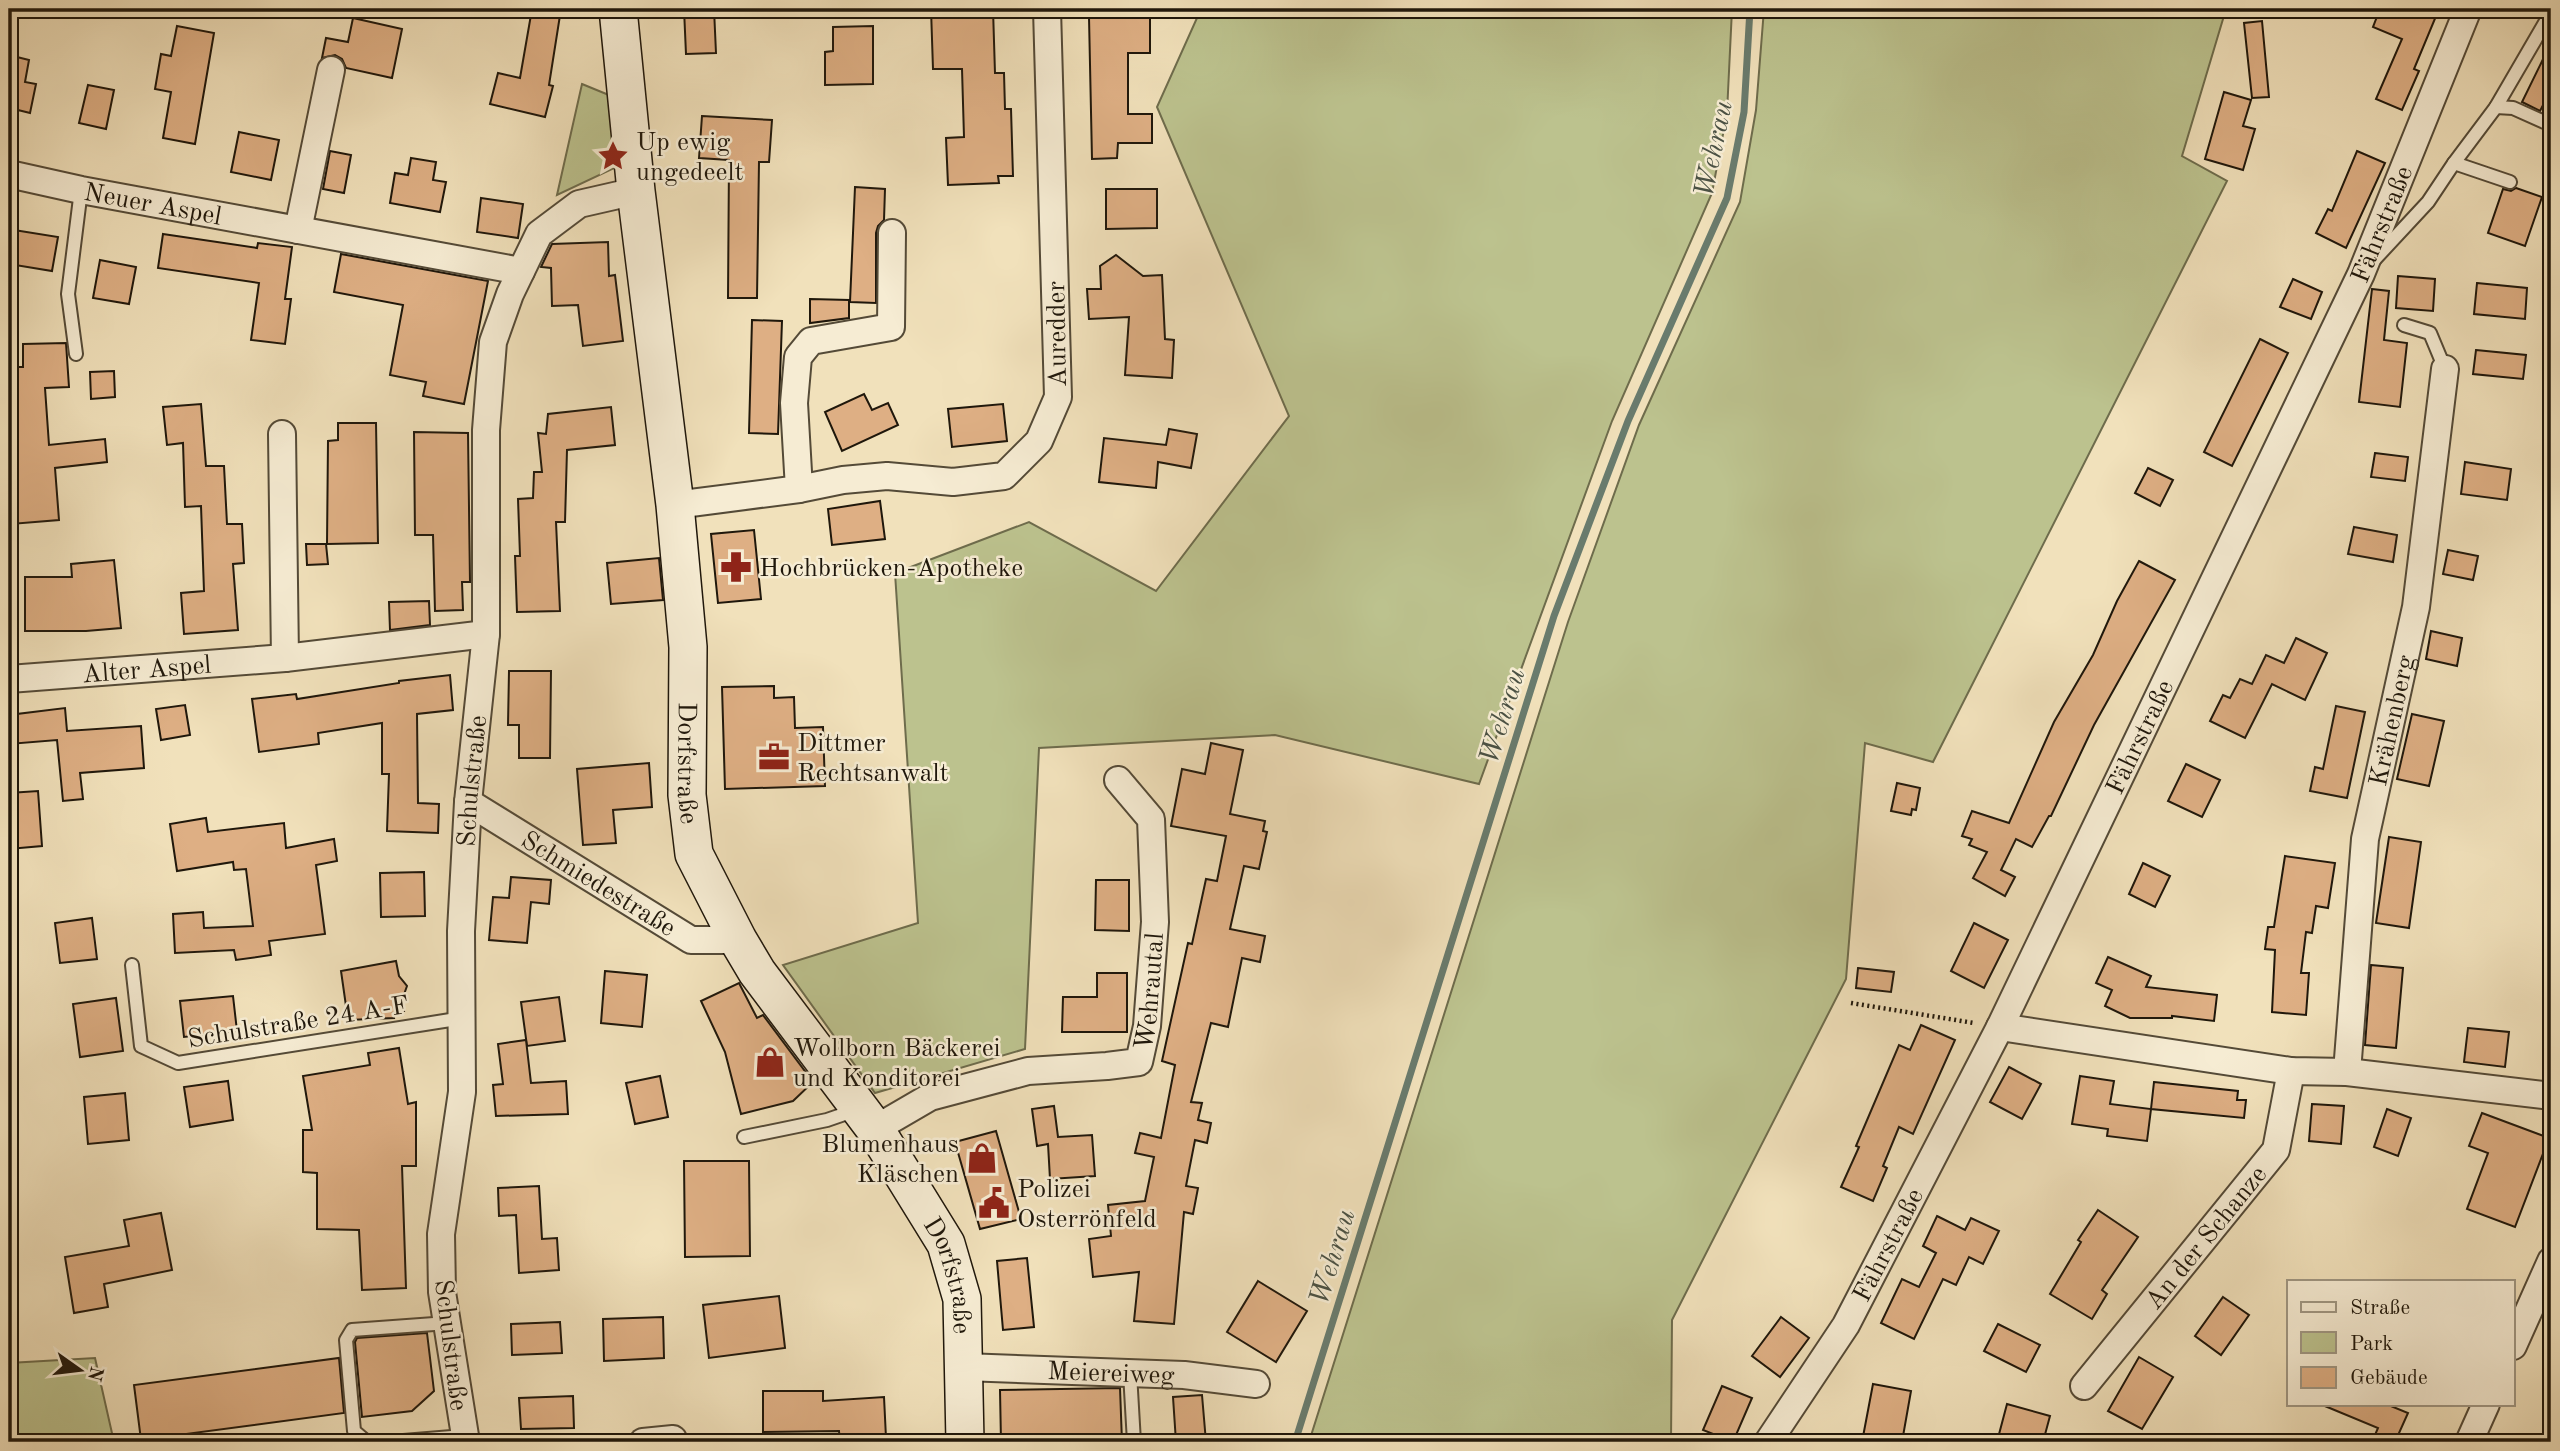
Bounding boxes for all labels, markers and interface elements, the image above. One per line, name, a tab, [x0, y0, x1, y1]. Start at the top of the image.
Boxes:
water label: Wehrau	[1691, 98, 1739, 201]
place label: Up ewig ungedeelt	[636, 130, 744, 186]
place icon: Up ewig ungedeelt	[596, 139, 630, 173]
street label: Fährstraße	[2348, 163, 2418, 287]
street label: Neuer Aspel	[82, 180, 224, 231]
street label: Auredder	[1044, 280, 1072, 387]
pharmacy icon: Hochbrücken-Apotheke	[719, 550, 753, 584]
place label: Hochbrücken-Apotheke	[759, 556, 1023, 582]
street label: Alter Aspel	[81, 653, 212, 688]
street label: Krähenberg	[2366, 653, 2420, 789]
water label: Wehrau	[1476, 665, 1532, 768]
street label: Fährstraße	[2103, 676, 2179, 799]
street label: Dorfstraße	[672, 702, 701, 826]
street label: Schulstraße	[455, 714, 492, 847]
place label: Dittmer Rechtsanwalt	[797, 731, 949, 787]
office icon: Dittmer Rechtsanwalt	[757, 740, 791, 774]
street label: Schmiedestraße	[516, 827, 680, 942]
street label: Wehrautal	[1131, 932, 1169, 1053]
street label: Schulstraße 24 A-F	[186, 993, 411, 1053]
place label: Wollborn Bäckerei und Konditorei	[793, 1036, 1001, 1092]
shop icon: Wollborn Bäckerei und Konditorei	[753, 1045, 787, 1079]
place label: Blumenhaus Kläschen	[821, 1132, 959, 1188]
shop icon: Blumenhaus Kläschen	[965, 1141, 999, 1175]
street label: An der Schanze	[2141, 1162, 2273, 1315]
place label: Polizei Osterrönfeld	[1017, 1177, 1157, 1233]
street label: Fährstraße	[1849, 1185, 1929, 1306]
public building icon: Polizei Osterrönfeld	[977, 1186, 1011, 1220]
water label: Wehrau	[1306, 1206, 1362, 1309]
street label: Dorfstraße	[918, 1213, 974, 1334]
street label: Schulstraße	[429, 1278, 471, 1412]
legend	[2287, 1280, 2514, 1406]
text: Straße	[2350, 1298, 2410, 1319]
text: Park	[2350, 1334, 2393, 1355]
north arrow	[46, 1336, 116, 1406]
street label: Meiereiweg	[1047, 1359, 1175, 1390]
text: N	[83, 1364, 105, 1383]
text: Gebäude	[2350, 1368, 2428, 1389]

